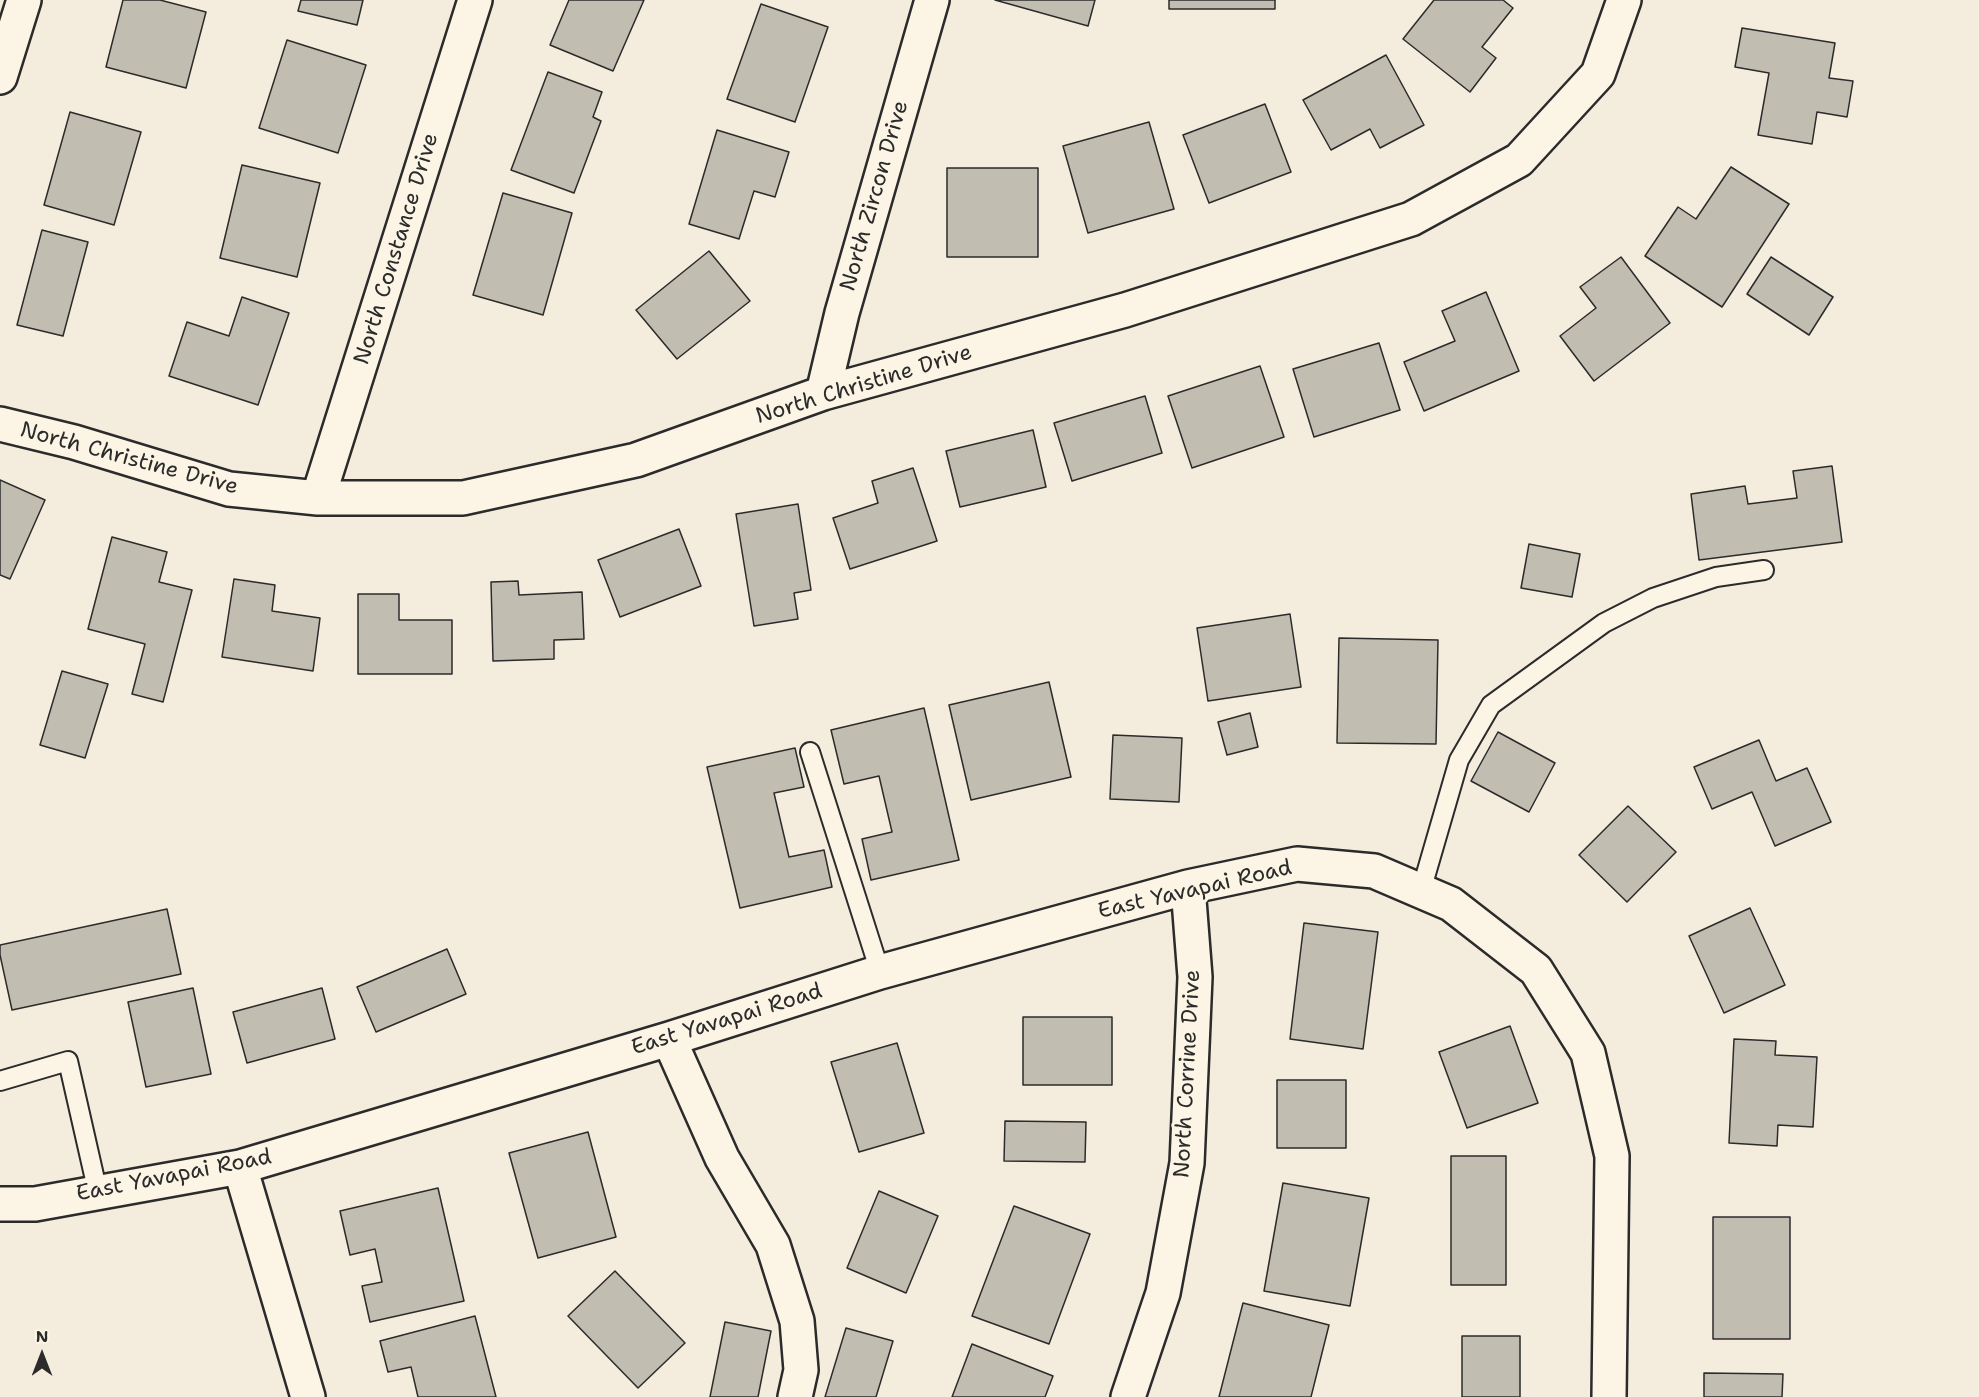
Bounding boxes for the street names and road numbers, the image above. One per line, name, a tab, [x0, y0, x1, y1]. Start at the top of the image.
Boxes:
street label: North Zircon Drive	[835, 98, 915, 294]
street label: North Constance Drive	[349, 130, 445, 368]
street label: North Christine Drive	[753, 340, 975, 430]
street label: North Christine Drive	[17, 417, 241, 501]
street label: East Yavapai Road	[1095, 855, 1295, 925]
street label: North Corrine Drive	[1169, 969, 1207, 1179]
street label: East Yavapai Road	[628, 978, 826, 1062]
street label: East Yavapai Road	[74, 1144, 274, 1208]

